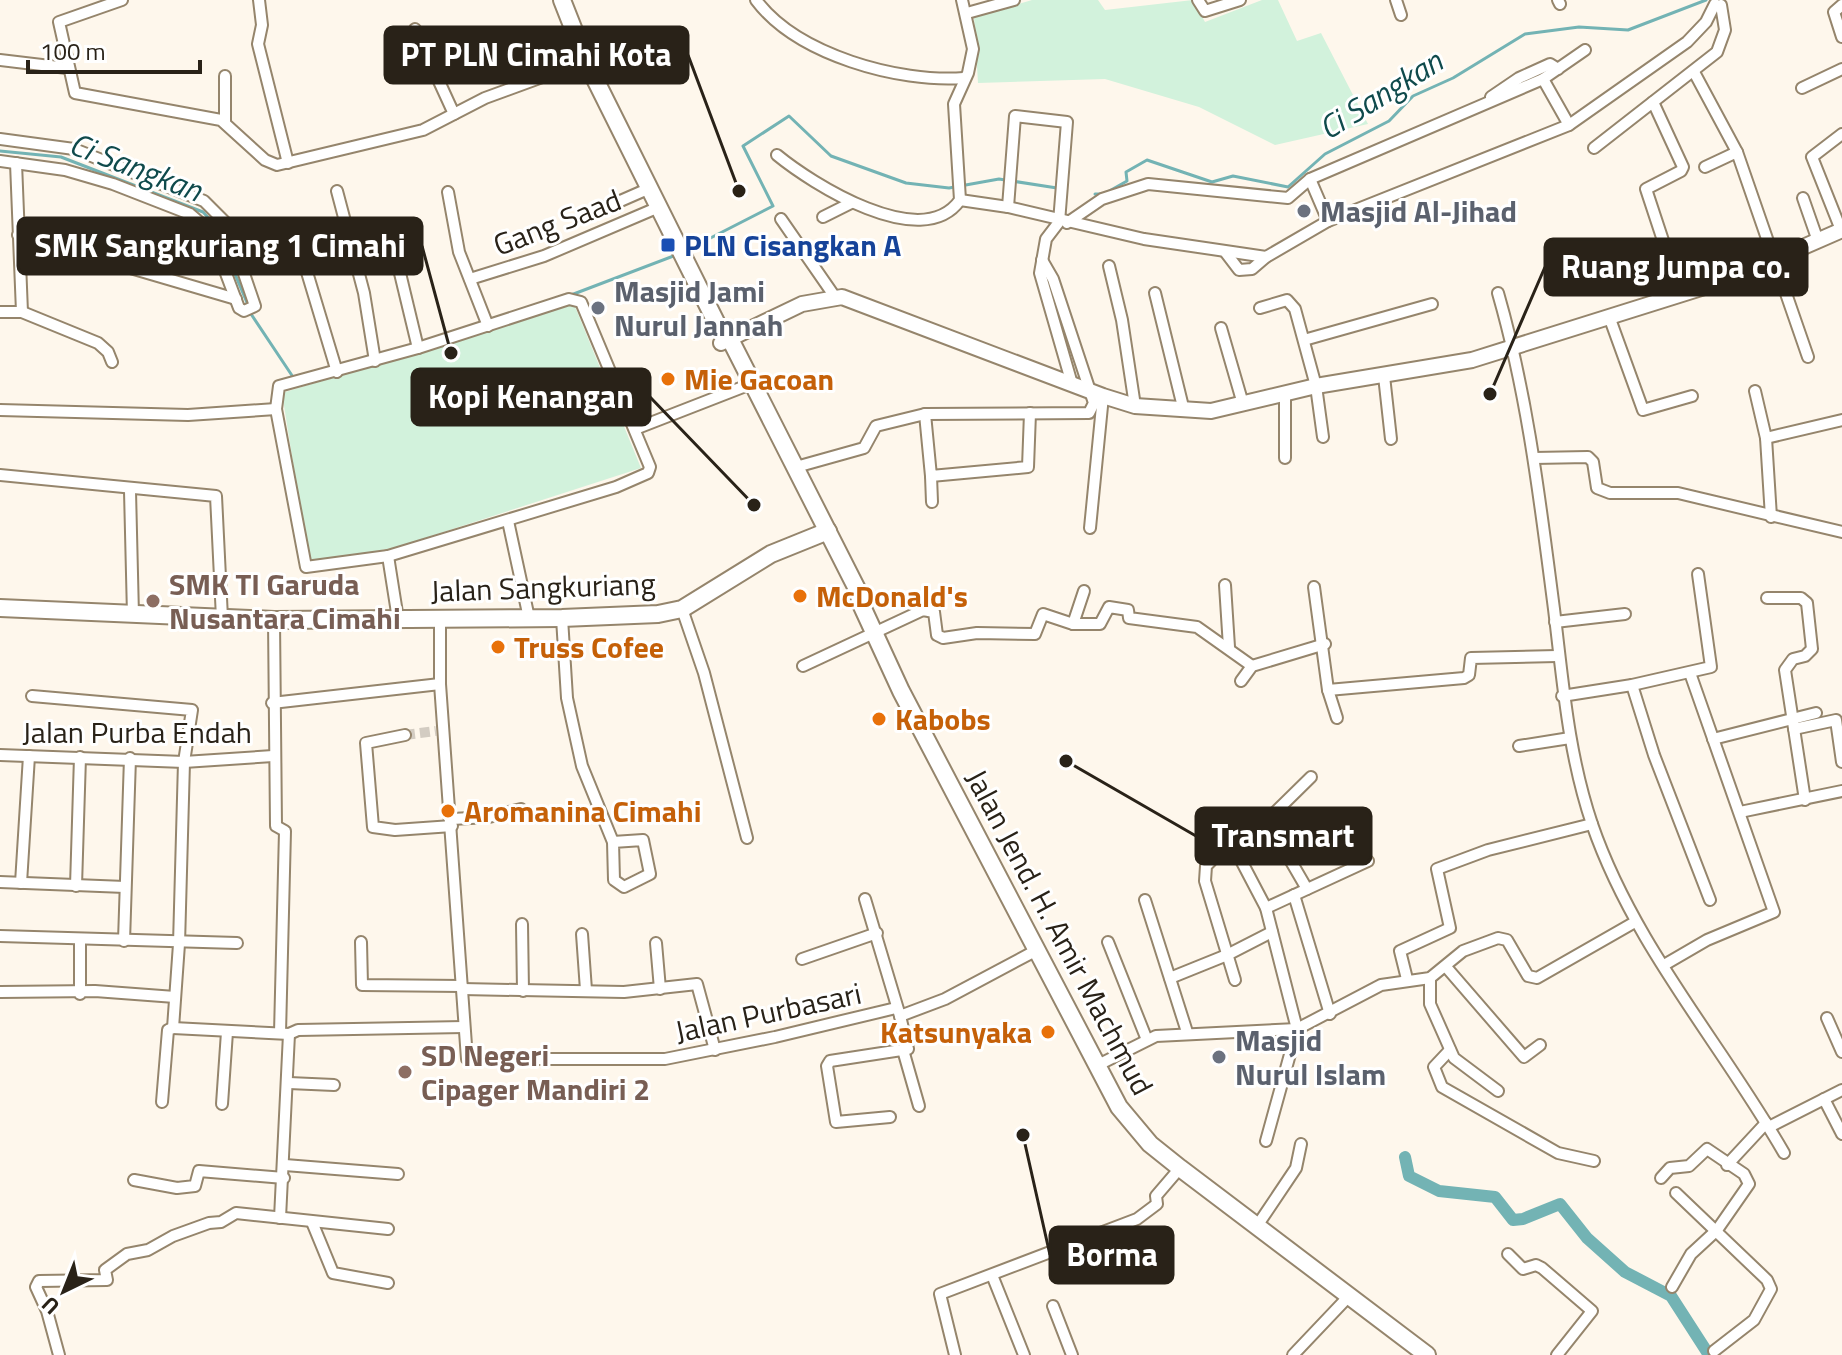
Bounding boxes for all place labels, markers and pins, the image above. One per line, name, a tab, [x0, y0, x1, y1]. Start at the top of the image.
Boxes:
callout: PT PLN Cimahi Kota	[385, 27, 688, 83]
place label: Masjid Al-Jihad	[1320, 188, 1517, 234]
marker: Masjid Al-Jihad	[1295, 202, 1313, 220]
callout: SMK Sangkuriang 1 Cimahi	[18, 218, 422, 274]
place label: PLN Cisangkan A	[684, 222, 901, 268]
marker: PLN Cisangkan A	[659, 236, 677, 254]
callout: Ruang Jumpa co.	[1545, 239, 1807, 295]
place label: Masjid Jami Nurul Jannah	[614, 268, 783, 348]
marker: Masjid Jami Nurul Jannah	[589, 299, 607, 317]
place label: Mie Gacoan	[684, 356, 834, 402]
callout: Kopi Kenangan	[412, 369, 650, 425]
marker: Mie Gacoan	[659, 370, 677, 388]
place label: SMK TI Garuda Nusantara Cimahi	[169, 561, 401, 641]
place label: McDonald's	[816, 573, 968, 619]
marker: McDonald's	[791, 587, 809, 605]
marker: SMK TI Garuda Nusantara Cimahi	[144, 592, 162, 610]
place label: Truss Cofee	[514, 624, 664, 670]
marker: Truss Cofee	[489, 638, 507, 656]
place label: Kabobs	[895, 696, 991, 742]
marker: Kabobs	[870, 710, 888, 728]
place label: Aromanina Cimahi	[464, 788, 701, 834]
marker: Aromanina Cimahi	[439, 802, 457, 820]
callout: Transmart	[1196, 808, 1371, 864]
place label: Katsunyaka	[880, 1009, 1032, 1055]
place label: Masjid Nurul Islam	[1235, 1017, 1386, 1097]
marker: Katsunyaka	[1039, 1023, 1057, 1041]
place label: SD Negeri Cipager Mandiri 2	[421, 1032, 650, 1112]
marker: Masjid Nurul Islam	[1210, 1048, 1228, 1066]
marker: SD Negeri Cipager Mandiri 2	[396, 1063, 414, 1081]
callout: Borma	[1050, 1227, 1173, 1283]

